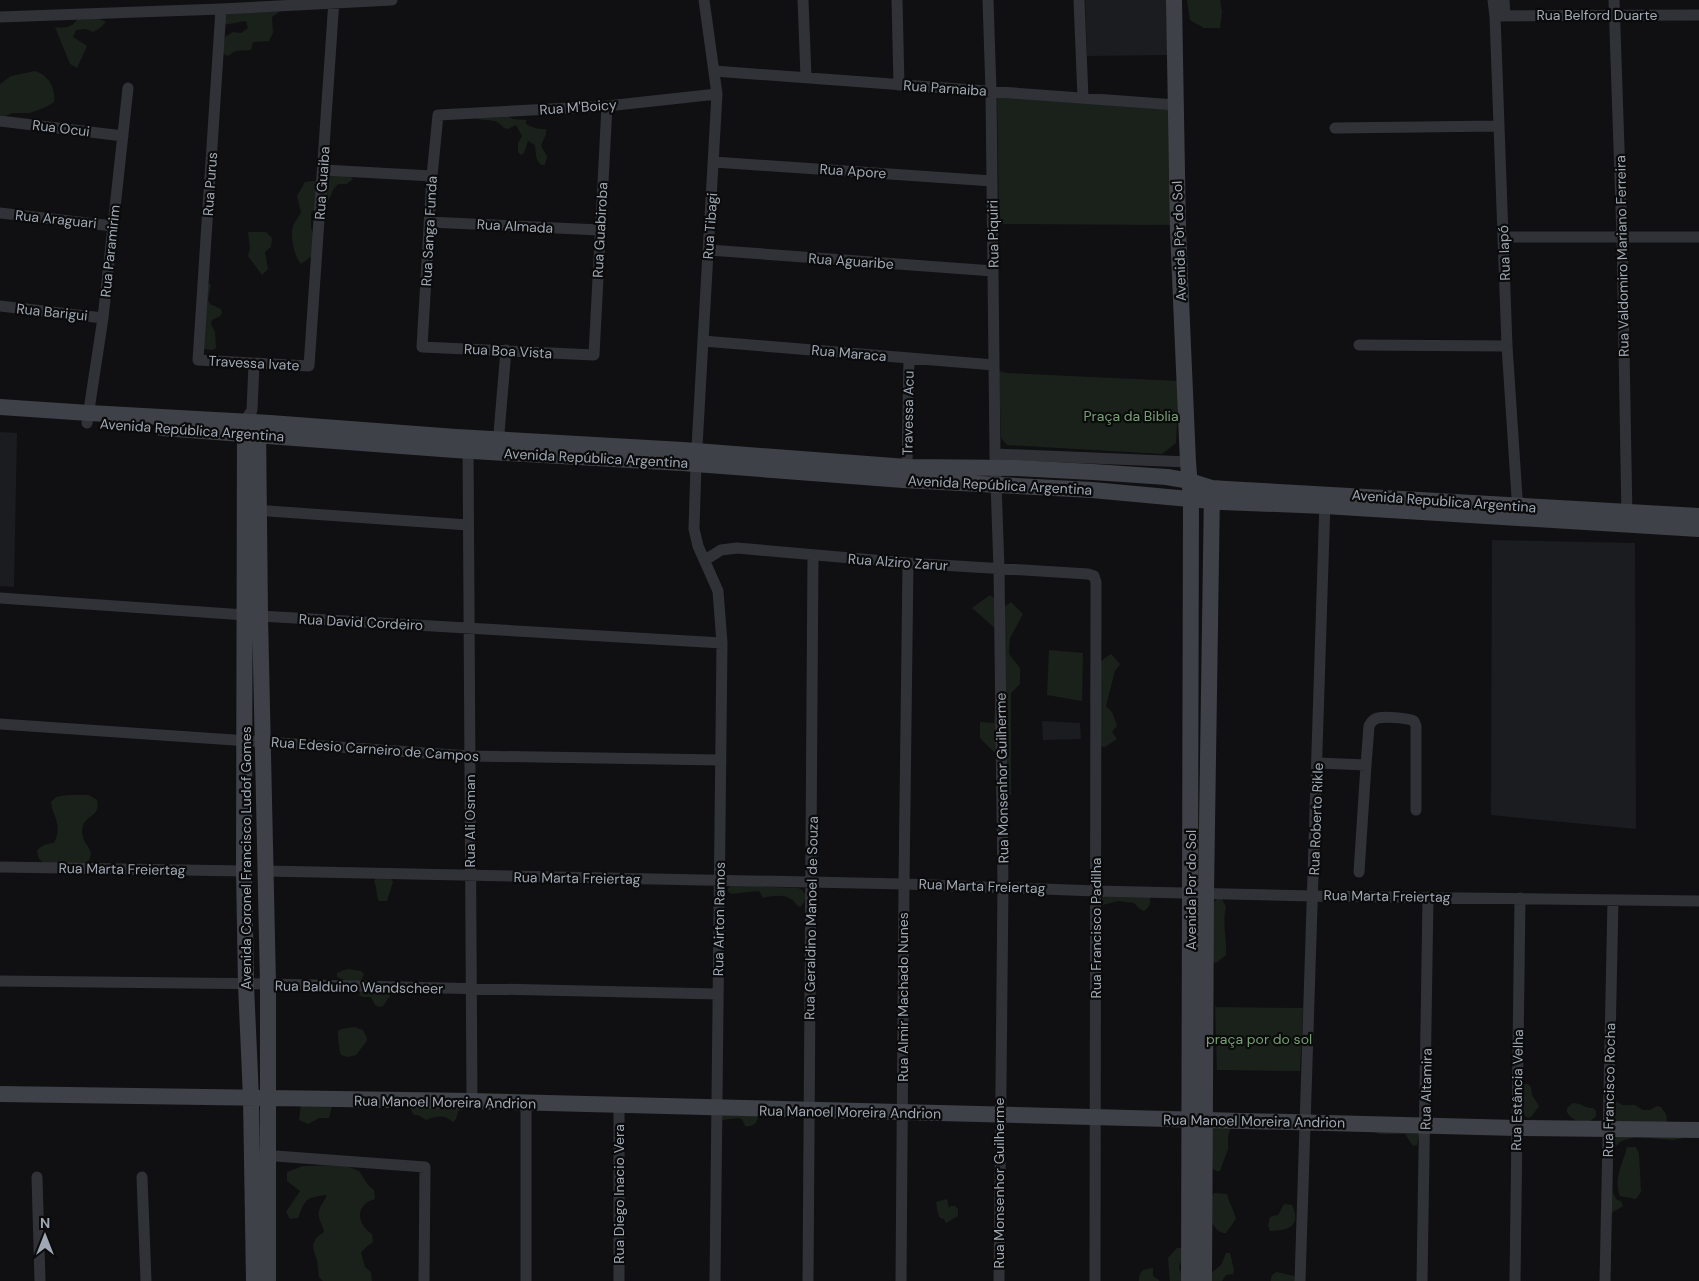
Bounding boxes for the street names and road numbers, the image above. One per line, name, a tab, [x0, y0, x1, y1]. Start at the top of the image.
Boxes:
street label: Rua Belford Duarte	[1536, 6, 1658, 24]
street label: Rua Parnaiba	[903, 76, 987, 100]
street label: Rua M'Boicy	[539, 95, 618, 119]
street label: Rua Ocui	[31, 116, 91, 140]
street label: Rua Guaiba	[310, 146, 334, 220]
street label: Rua Purus	[199, 151, 221, 217]
street label: Rua Valdomiro Mariano Ferreira	[1611, 155, 1633, 357]
street label: Rua Apore	[819, 160, 887, 182]
street label: Rua Sanga Funda	[417, 175, 441, 287]
street label: Avenida Pôr do Sol	[1168, 181, 1190, 301]
street label: Rua Guabiroba	[589, 182, 611, 278]
street label: Rua Tibagi	[699, 192, 721, 260]
street label: Rua Piquiri	[983, 200, 1003, 268]
street label: Rua Paramirim	[96, 204, 124, 298]
street label: Rua Araguari	[14, 206, 98, 232]
street label: Rua Almada	[476, 215, 554, 237]
street label: Rua Iapó	[1494, 225, 1514, 281]
street label: Rua Aguaribe	[808, 249, 894, 273]
street label: Rua Barigui	[16, 299, 88, 325]
street label: Rua Boa Vista	[463, 340, 553, 362]
street label: Rua Maraca	[811, 341, 887, 365]
street label: Travessa Ivate	[208, 352, 300, 374]
street label: Travessa Acu	[898, 370, 918, 456]
street label: Avenida República Argentina	[99, 415, 285, 445]
street label: Avenida República Argentina	[503, 444, 689, 472]
street label: Avenida República Argentina	[907, 471, 1093, 499]
street label: Avenida Republica Argentina	[1351, 486, 1537, 516]
street label: Rua Alziro Zarur	[847, 550, 949, 574]
street label: Rua David Cordeiro	[298, 610, 424, 634]
street label: Rua Monsenhor Guilherme	[992, 692, 1012, 864]
street label: Avenida Coronel Francisco Ludof Gomes	[237, 726, 255, 990]
street label: Rua Edesio Carneiro de Campos	[270, 733, 480, 765]
street label: Rua Roberto Rikle	[1305, 762, 1327, 876]
street label: Rua Ali Osman	[461, 774, 479, 868]
street label: Rua Geraldino Manoel de Souza	[800, 816, 822, 1020]
street label: Avenida Por do Sol	[1182, 830, 1200, 950]
street label: Rua Francisco Padilha	[1087, 858, 1105, 998]
street label: Rua Marta Freiertag	[58, 859, 186, 879]
street label: Rua Airton Ramos	[709, 862, 729, 976]
street label: Rua Marta Freiertag	[513, 868, 641, 888]
street label: Rua Marta Freiertag	[918, 875, 1046, 897]
street label: Rua Marta Freiertag	[1323, 886, 1451, 906]
street label: Rua Almir Machado Nunes	[894, 912, 912, 1082]
street label: Rua Balduino Wandscheer	[275, 977, 443, 997]
street label: Rua Francisco Rocha	[1599, 1023, 1619, 1157]
street label: Rua Estância Velha	[1507, 1029, 1527, 1151]
street label: Rua Altamira	[1416, 1048, 1436, 1130]
street label: Rua Manoel Moreira Andrion	[354, 1091, 536, 1113]
street label: Rua Monsenhor Guilherme	[990, 1098, 1008, 1268]
street label: Rua Manoel Moreira Andrion	[759, 1101, 941, 1123]
street label: Rua Manoel Moreira Andrion	[1163, 1110, 1345, 1132]
street label: Rua Diego Inacio Vera	[610, 1124, 628, 1264]

